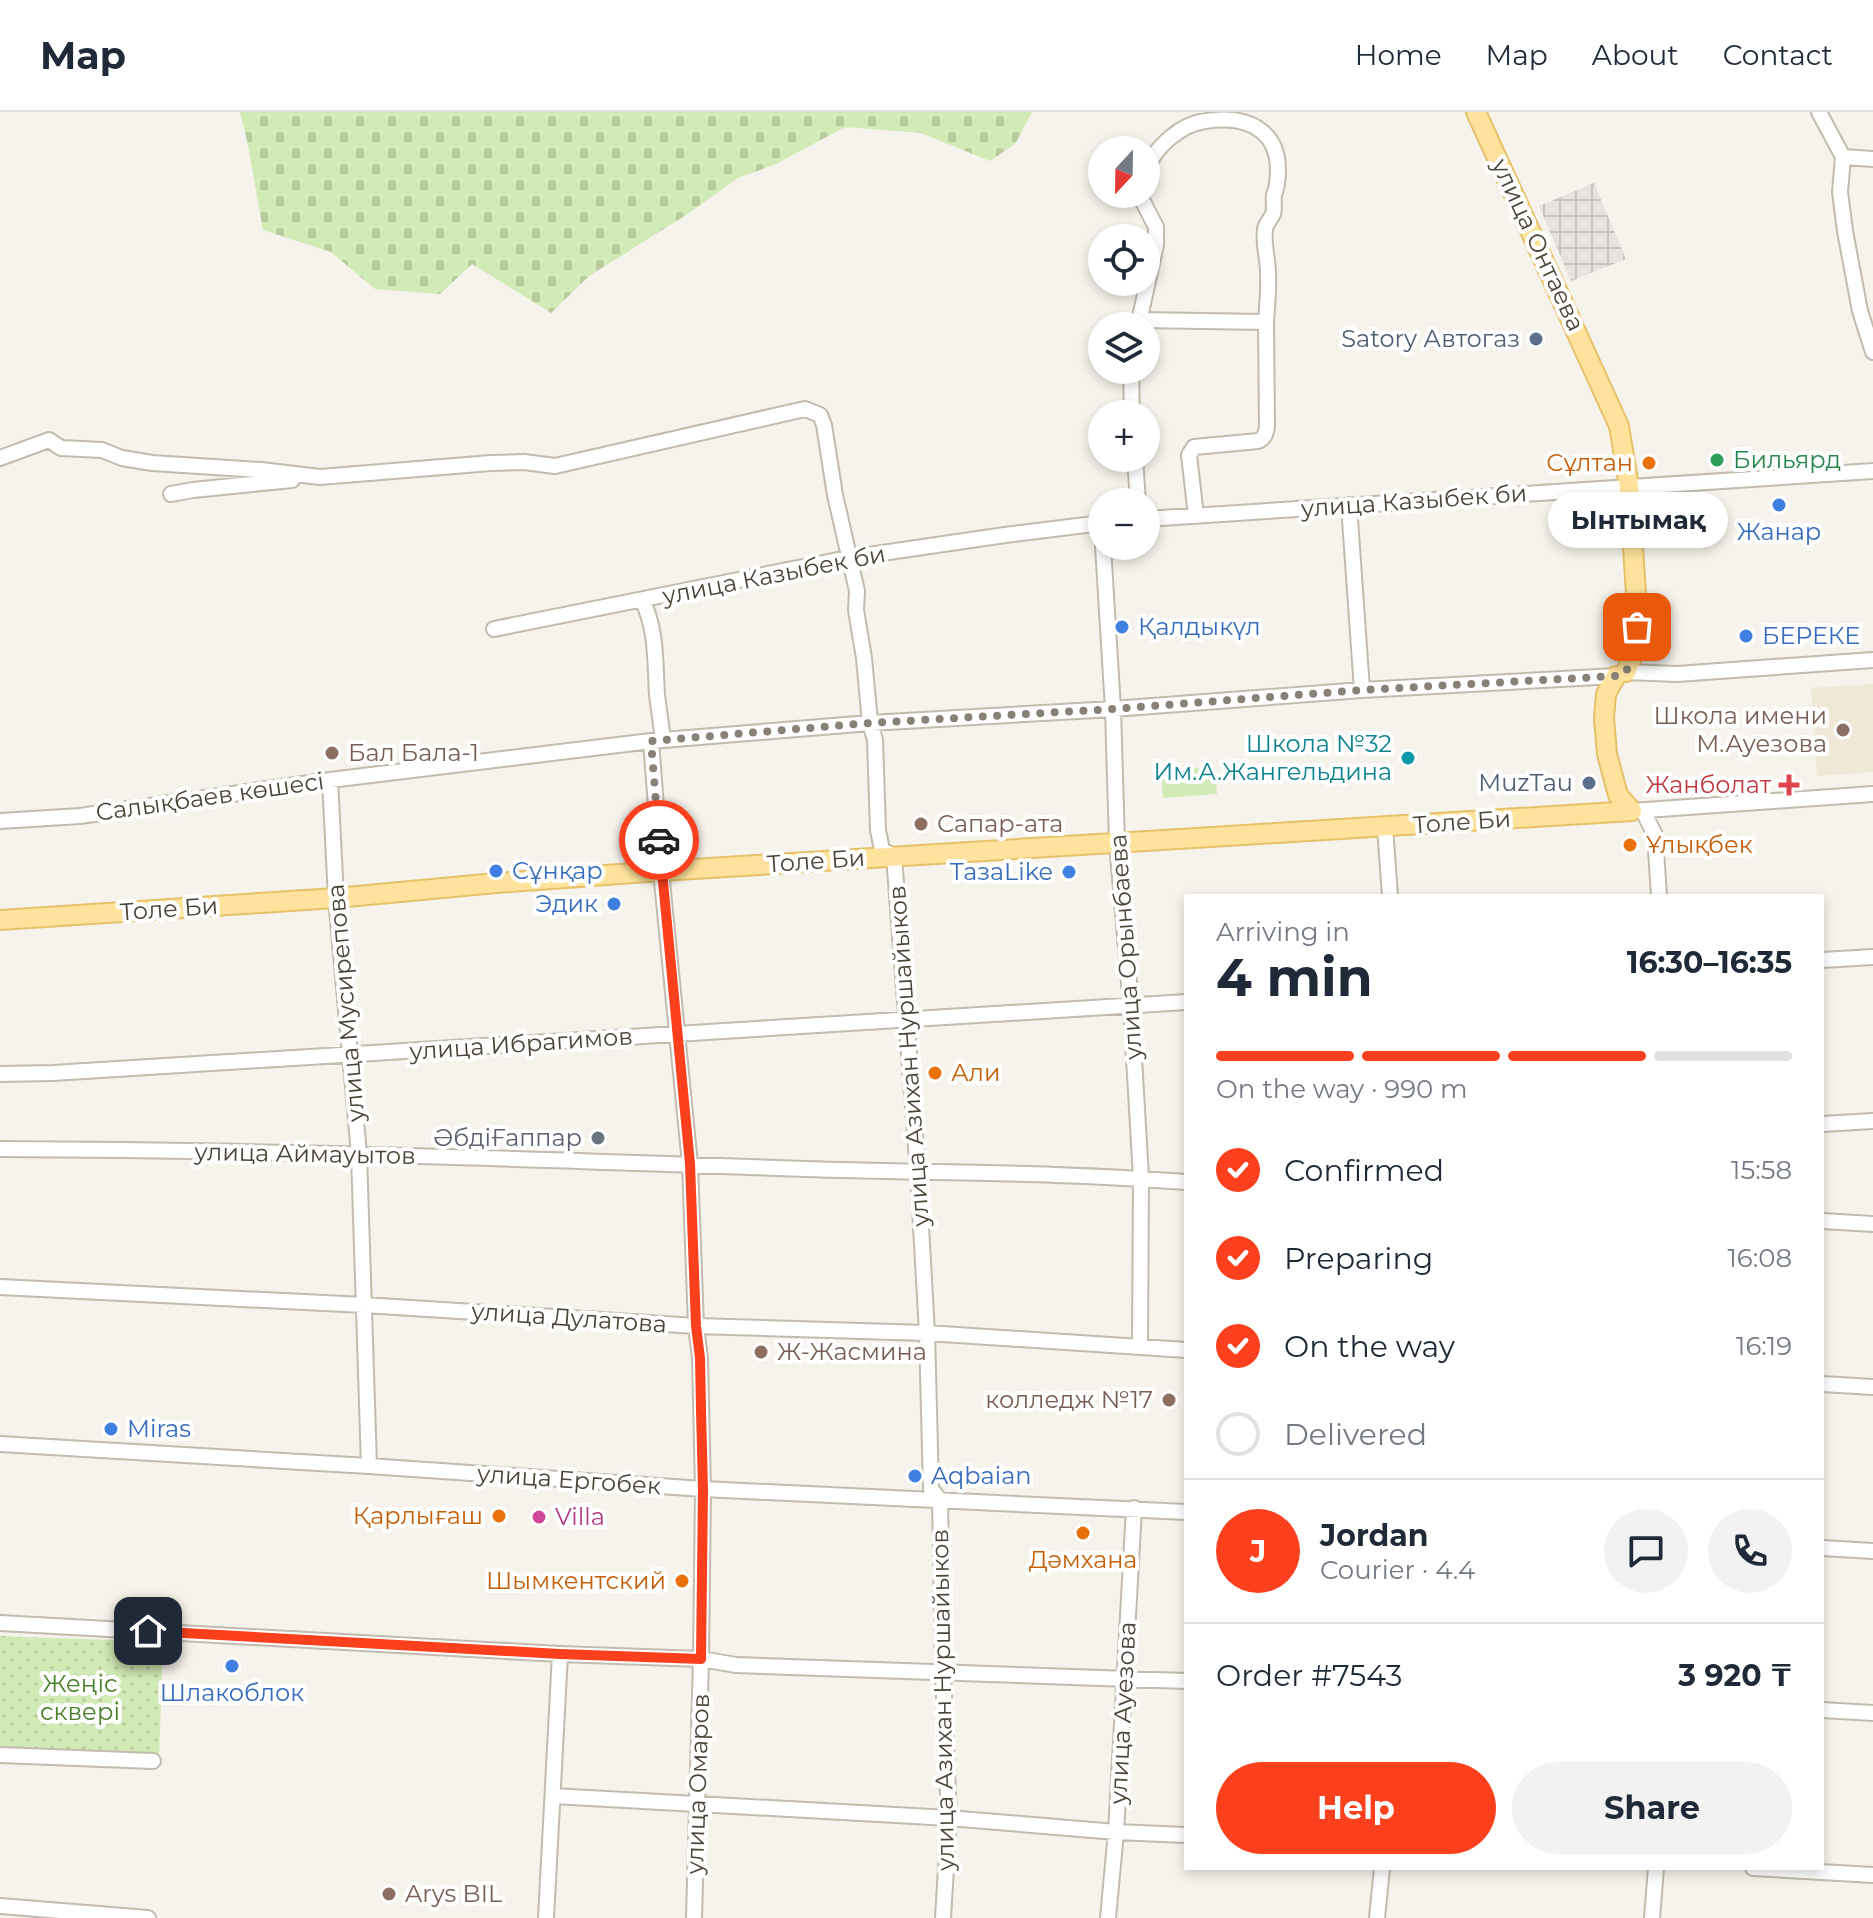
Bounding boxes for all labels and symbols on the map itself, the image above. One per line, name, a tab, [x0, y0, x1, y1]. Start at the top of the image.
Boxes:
north arrow	[1088, 136, 1160, 208]
street label: улица Онтаева	[1485, 153, 1591, 335]
place label: Satory Автогаз	[1341, 324, 1520, 353]
marker: Satory Автогаз	[1527, 330, 1545, 348]
place label: Бильярд	[1733, 445, 1841, 474]
place label: Сұлтан	[1546, 448, 1633, 477]
marker: Бильярд	[1708, 451, 1726, 469]
marker: Сұлтан	[1640, 454, 1658, 472]
street label: улица Казыбек би	[1299, 478, 1528, 523]
callout: Ынтымақ	[1547, 491, 1727, 547]
marker: Жанар	[1770, 496, 1788, 514]
place label: Жанар	[1737, 517, 1821, 546]
street label: улица Казыбек би	[659, 539, 888, 611]
pin	[1603, 593, 1671, 661]
place label: Қалдыкүл	[1138, 612, 1261, 641]
marker: Қалдыкүл	[1113, 618, 1131, 636]
place label: БЕРЕКЕ	[1762, 621, 1860, 650]
marker: БЕРЕКЕ	[1737, 627, 1755, 645]
place label: Школа имени М.Ауезова	[1654, 701, 1827, 758]
marker: Школа имени М.Ауезова	[1834, 721, 1852, 739]
place label: Школа №32 Им.А.Жангельдина	[1154, 729, 1392, 786]
place label: Бал Бала-1	[348, 738, 479, 767]
marker: Бал Бала-1	[323, 744, 341, 762]
marker: Школа №32 Им.А.Жангельдина	[1399, 749, 1417, 767]
street label: Салықбаев көшесі	[94, 766, 326, 827]
place label: MuzTau	[1478, 768, 1573, 797]
place label: Жанболат	[1645, 770, 1772, 799]
marker: MuzTau	[1580, 774, 1598, 792]
marker: Жанболат	[1778, 774, 1800, 796]
courier	[619, 800, 699, 880]
street label: Толе Би	[1412, 804, 1512, 839]
place label: Сапар-ата	[937, 809, 1063, 838]
marker: Сапар-ата	[912, 815, 930, 833]
place label: Ұлықбек	[1646, 830, 1753, 859]
street label: улица Орынбаева	[1103, 833, 1148, 1062]
marker: Ұлықбек	[1621, 836, 1639, 854]
street label: Толе Би	[766, 843, 866, 878]
place label: Cұнқар	[512, 856, 603, 885]
place label: ТазаLike	[950, 857, 1053, 886]
marker: Cұнқар	[487, 862, 505, 880]
marker: ТазаLike	[1060, 863, 1078, 881]
street label: улица Мусирепова	[321, 883, 370, 1124]
street label: улица Азихан Нуршайыков	[882, 885, 935, 1229]
place label: Эдик	[535, 889, 598, 918]
street label: Толе Би	[119, 891, 219, 926]
marker: Эдик	[605, 895, 623, 913]
street label: улица Ибрагимов	[407, 1021, 634, 1066]
place label: Али	[951, 1058, 1001, 1087]
marker: Али	[926, 1064, 944, 1082]
place label: ӘбдіҒаппар	[433, 1123, 582, 1152]
marker: ӘбдіҒаппар	[589, 1129, 607, 1147]
street label: улица Аймауытов	[193, 1137, 416, 1170]
street label: улица Дулатова	[469, 1296, 668, 1339]
place label: Ж-Жасмина	[777, 1337, 927, 1366]
marker: Ж-Жасмина	[752, 1343, 770, 1361]
place label: колледж №17	[985, 1385, 1153, 1414]
marker: колледж №17	[1160, 1391, 1178, 1409]
place label: Miras	[127, 1414, 191, 1443]
marker: Miras	[102, 1420, 120, 1438]
street label: улица Ергобек	[475, 1459, 662, 1500]
place label: Aqbaian	[931, 1461, 1032, 1490]
marker: Aqbaian	[906, 1467, 924, 1485]
place label: Қарлығаш	[353, 1501, 483, 1530]
place label: Villa	[555, 1502, 605, 1531]
marker: Қарлығаш	[490, 1507, 508, 1525]
marker: Villa	[530, 1508, 548, 1526]
marker: Дәмхана	[1074, 1524, 1092, 1542]
street label: улица Азихан Нуршайыков	[925, 1529, 960, 1872]
place label: Дәмхана	[1029, 1545, 1137, 1574]
place label: Шымкентский	[486, 1566, 666, 1595]
marker: Шымкентский	[673, 1572, 691, 1590]
pin	[114, 1597, 182, 1665]
street label: улица Ауезова	[1103, 1621, 1142, 1806]
marker: Шлакоблок	[223, 1657, 241, 1675]
park label: Жеңіс сквері	[40, 1669, 120, 1726]
place label: Шлакоблок	[160, 1678, 304, 1707]
street label: улица Омаров	[680, 1693, 715, 1876]
place label: Arys BIL	[405, 1879, 502, 1908]
marker: Arys BIL	[380, 1885, 398, 1903]

